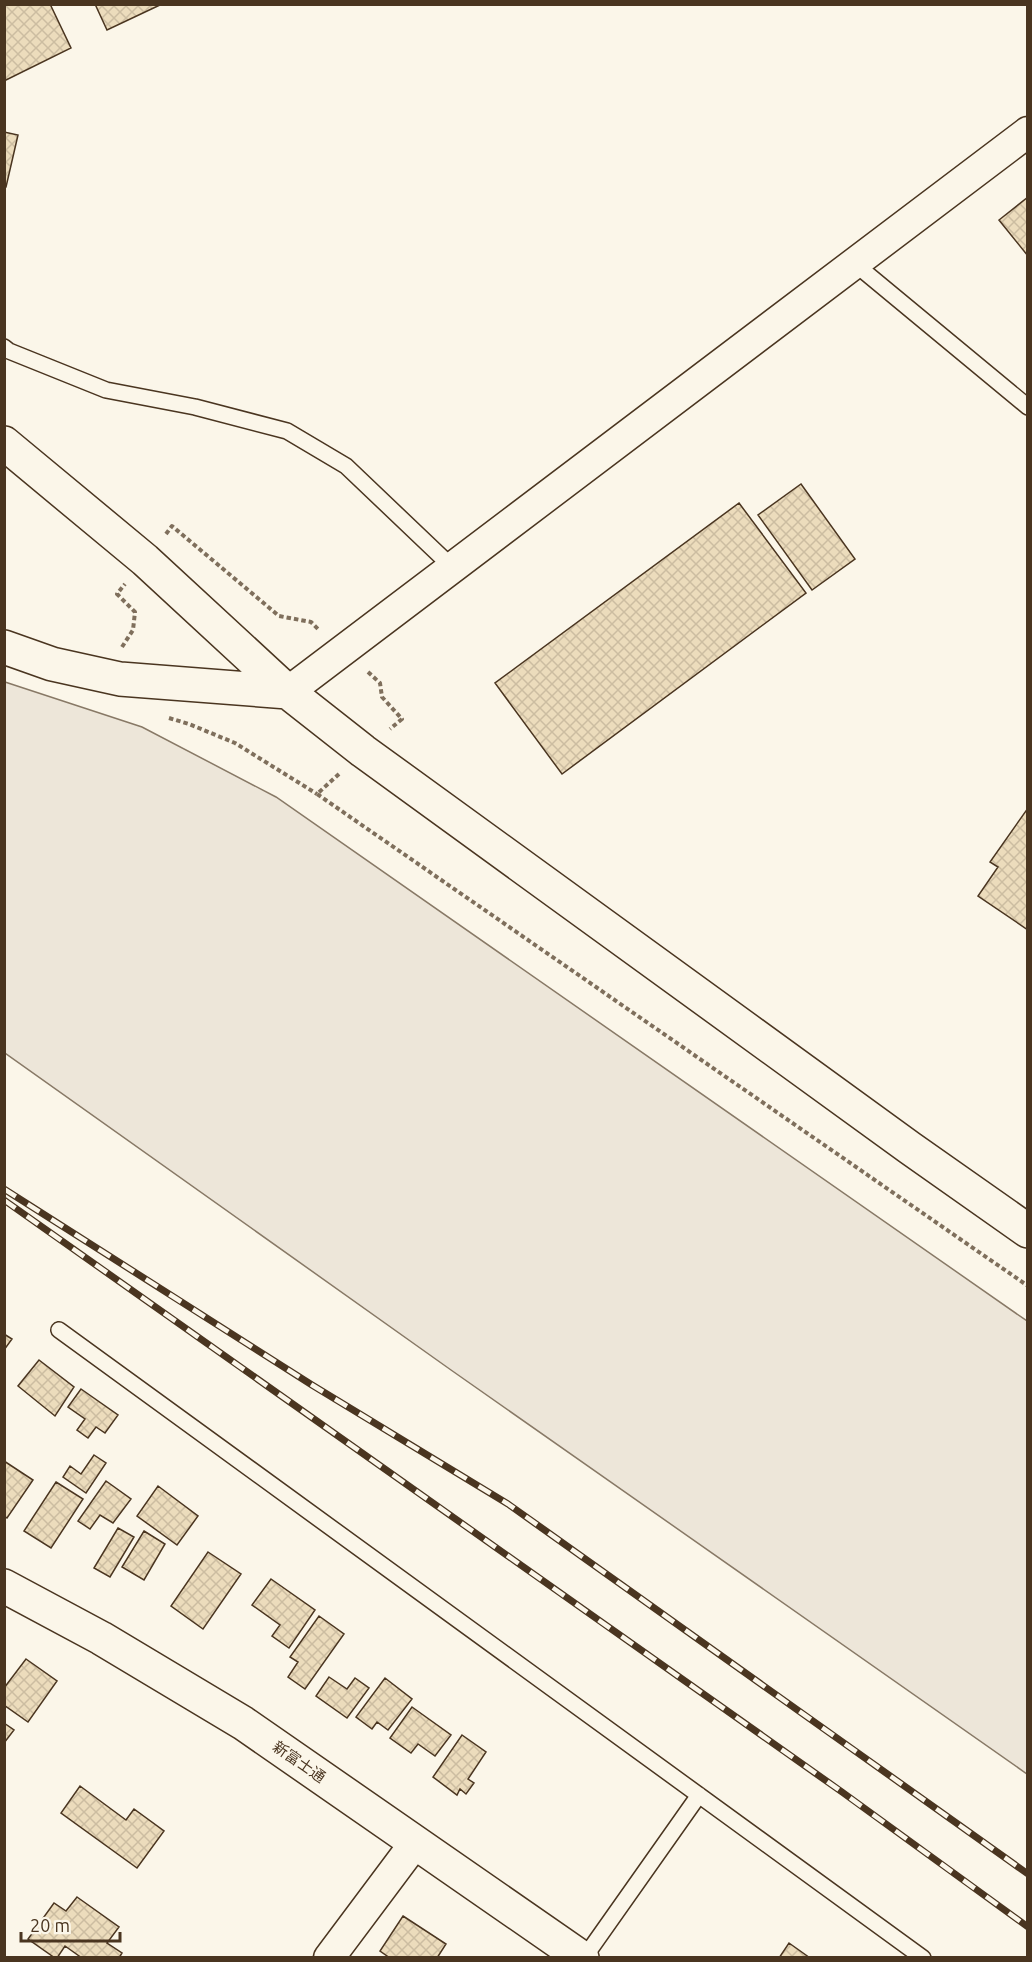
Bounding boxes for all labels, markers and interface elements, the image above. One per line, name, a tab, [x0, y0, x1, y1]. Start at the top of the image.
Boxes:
street label: 新富士通	[270, 1737, 329, 1786]
scale bar	[21, 1905, 120, 1943]
text: 20 m	[30, 1915, 70, 1935]

